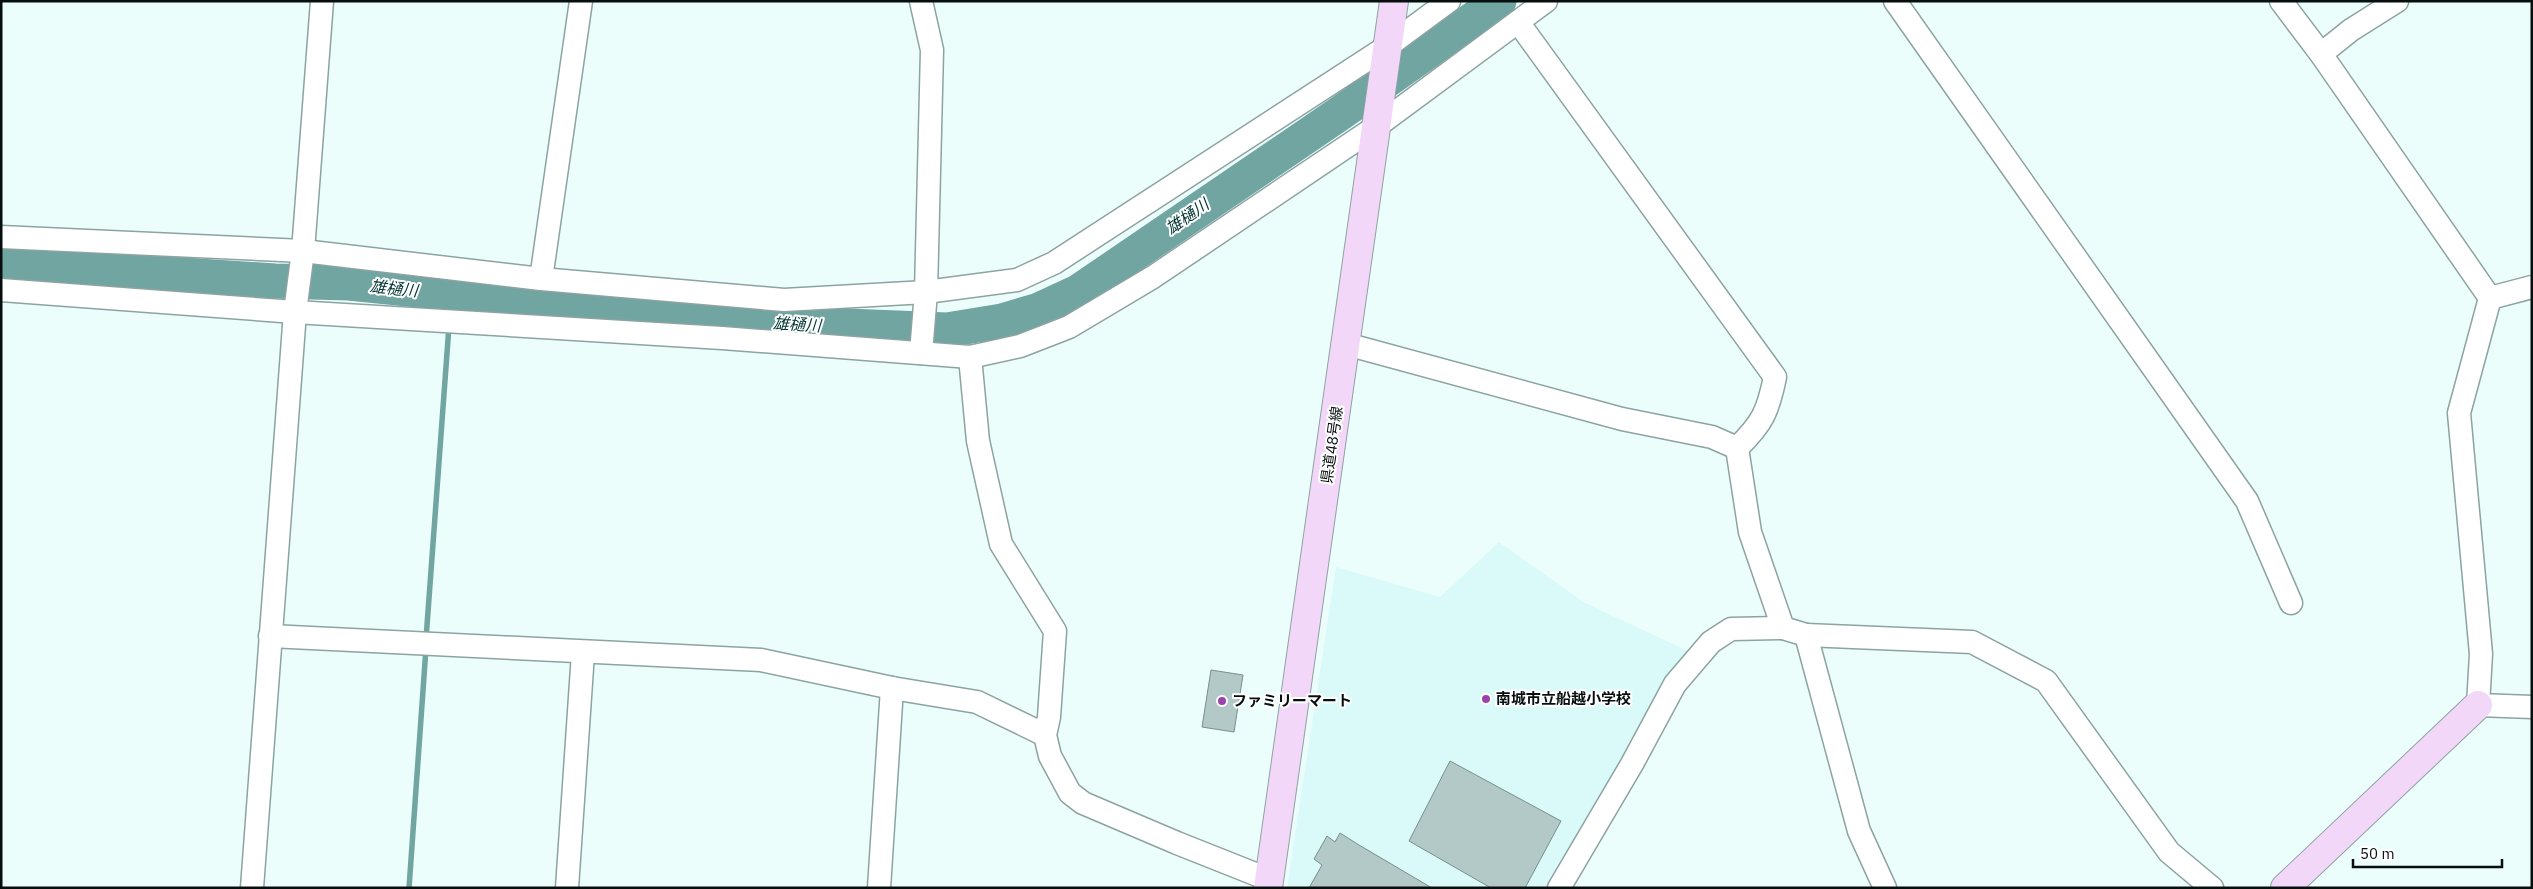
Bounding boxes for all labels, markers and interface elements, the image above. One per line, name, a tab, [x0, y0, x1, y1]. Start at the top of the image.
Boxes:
water label: 雄樋川	[1162, 193, 1214, 238]
water label: 雄樋川	[369, 276, 421, 301]
water label: 雄樋川	[773, 313, 823, 335]
street label: 県道48号線	[1317, 405, 1346, 485]
place label: 南城市立船越小学校	[1496, 689, 1631, 708]
place label: ファミリーマート	[1232, 691, 1352, 710]
marker: 南城市立船越小学校	[1480, 693, 1492, 705]
marker: ファミリーマート	[1216, 695, 1228, 707]
scale bar	[2353, 836, 2502, 868]
text: 50 m	[2360, 844, 2395, 863]

